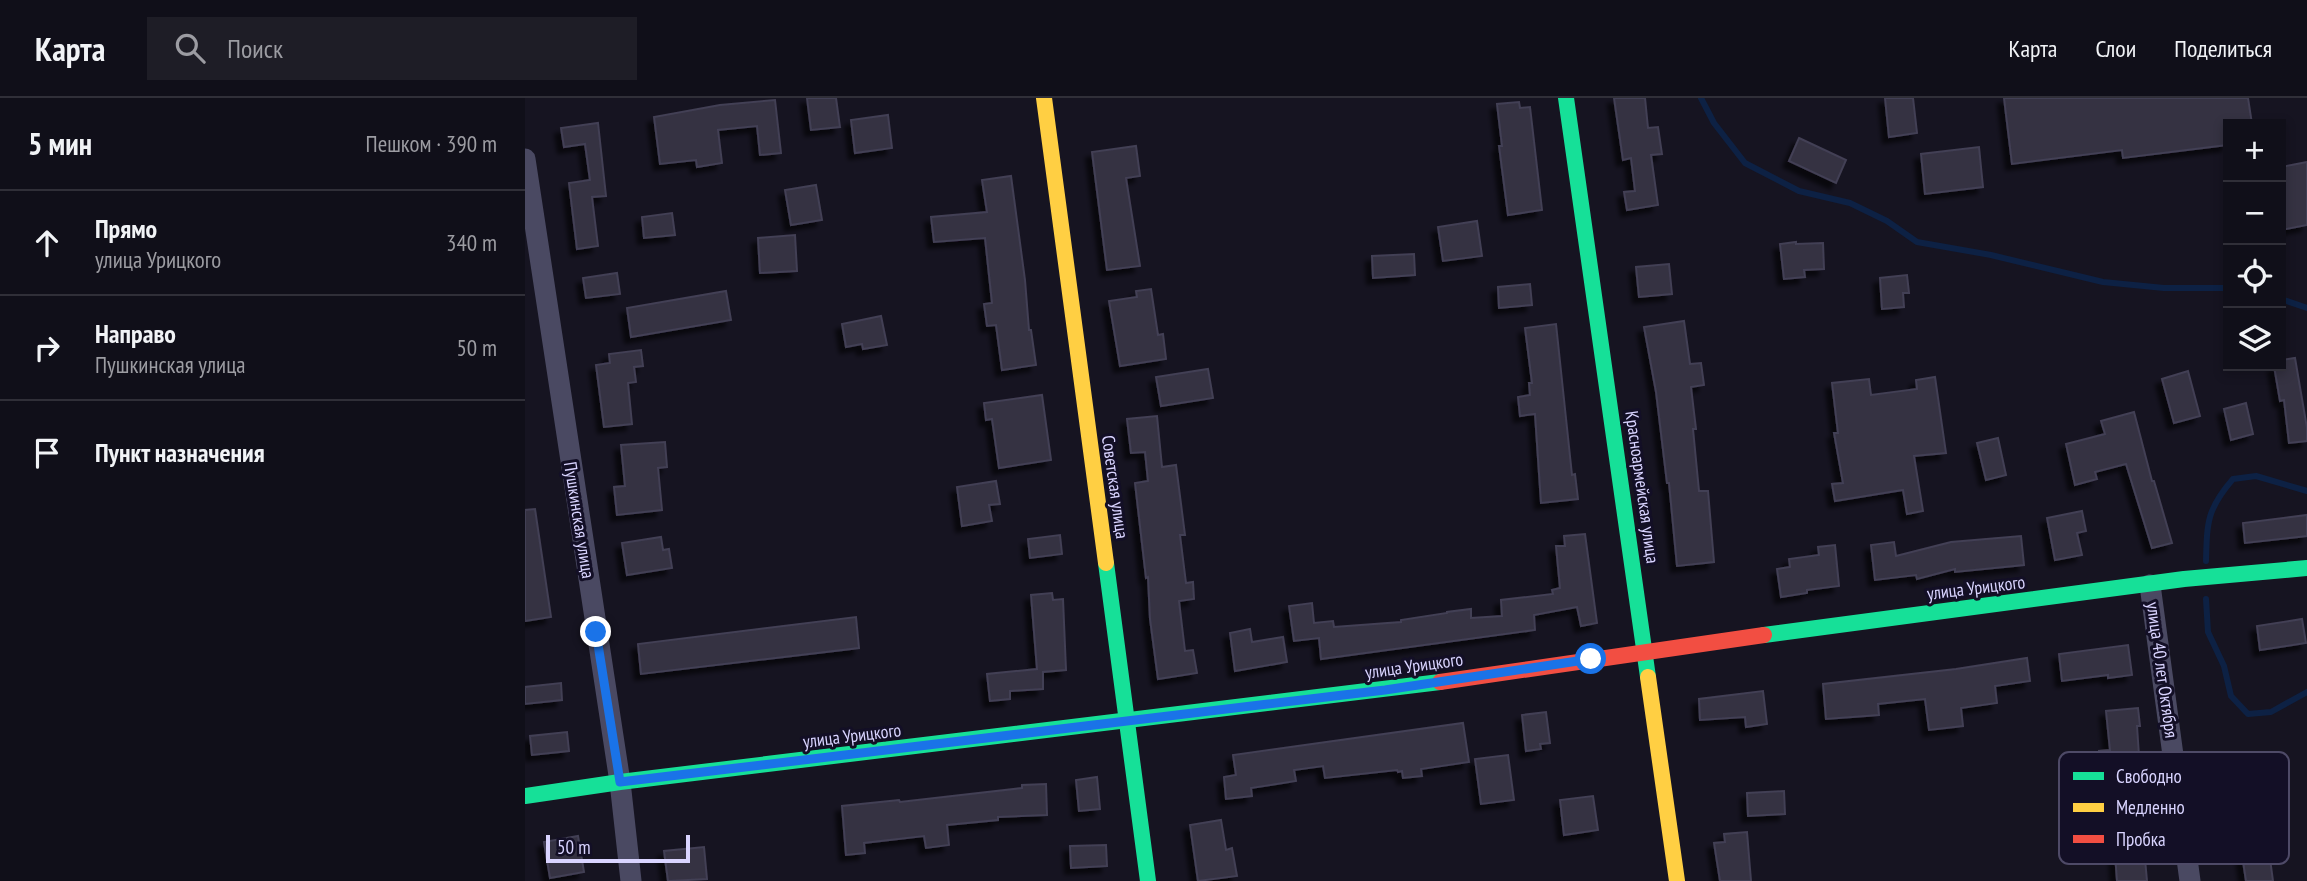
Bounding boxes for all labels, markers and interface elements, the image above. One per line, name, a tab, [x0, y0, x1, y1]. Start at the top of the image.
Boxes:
search box	[147, 17, 637, 80]
text: Карта	[35, 27, 105, 70]
icon: search	[171, 29, 209, 67]
text: Поиск	[227, 32, 283, 65]
text: Карта	[2009, 33, 2057, 64]
text: Слои	[2095, 33, 2136, 64]
text: Поделиться	[2174, 33, 2272, 64]
map controls	[2223, 119, 2286, 371]
button: +	[2223, 119, 2286, 182]
text: 5 мин	[28, 124, 92, 163]
text: Пешком · 390 m	[366, 129, 497, 158]
button: −	[2223, 182, 2286, 245]
text: Прямо	[95, 212, 157, 245]
icon: ahead	[28, 224, 66, 262]
text: 340 m	[446, 228, 497, 257]
text: улица Урицкого	[95, 245, 221, 274]
button: locate	[2223, 245, 2286, 308]
button: layers	[2223, 308, 2286, 371]
text: Направо	[95, 317, 176, 350]
icon: right	[28, 329, 66, 367]
text: 50 m	[456, 333, 497, 362]
text: Пушкинская улица	[95, 350, 246, 379]
street label: Красноармейская улица	[1620, 409, 1665, 565]
icon: arrive	[28, 434, 66, 472]
street label: Советская улица	[1097, 434, 1134, 540]
text: Пункт назначения	[95, 436, 265, 469]
street label: Пушкинская улица	[559, 460, 600, 580]
street label: улица Урицкого	[1925, 570, 2027, 605]
street label: улица 40 лет Октября	[2142, 601, 2183, 739]
route end	[580, 616, 611, 647]
route start	[1575, 643, 1606, 674]
street label: улица Урицкого	[1363, 647, 1465, 684]
street label: улица Урицкого	[801, 718, 903, 753]
legend	[2059, 752, 2289, 864]
text: Свободно	[2116, 764, 2182, 788]
text: Медленно	[2116, 795, 2185, 819]
text: Пробка	[2116, 827, 2166, 851]
scale bar	[546, 832, 689, 864]
text: 50 m	[557, 835, 591, 859]

